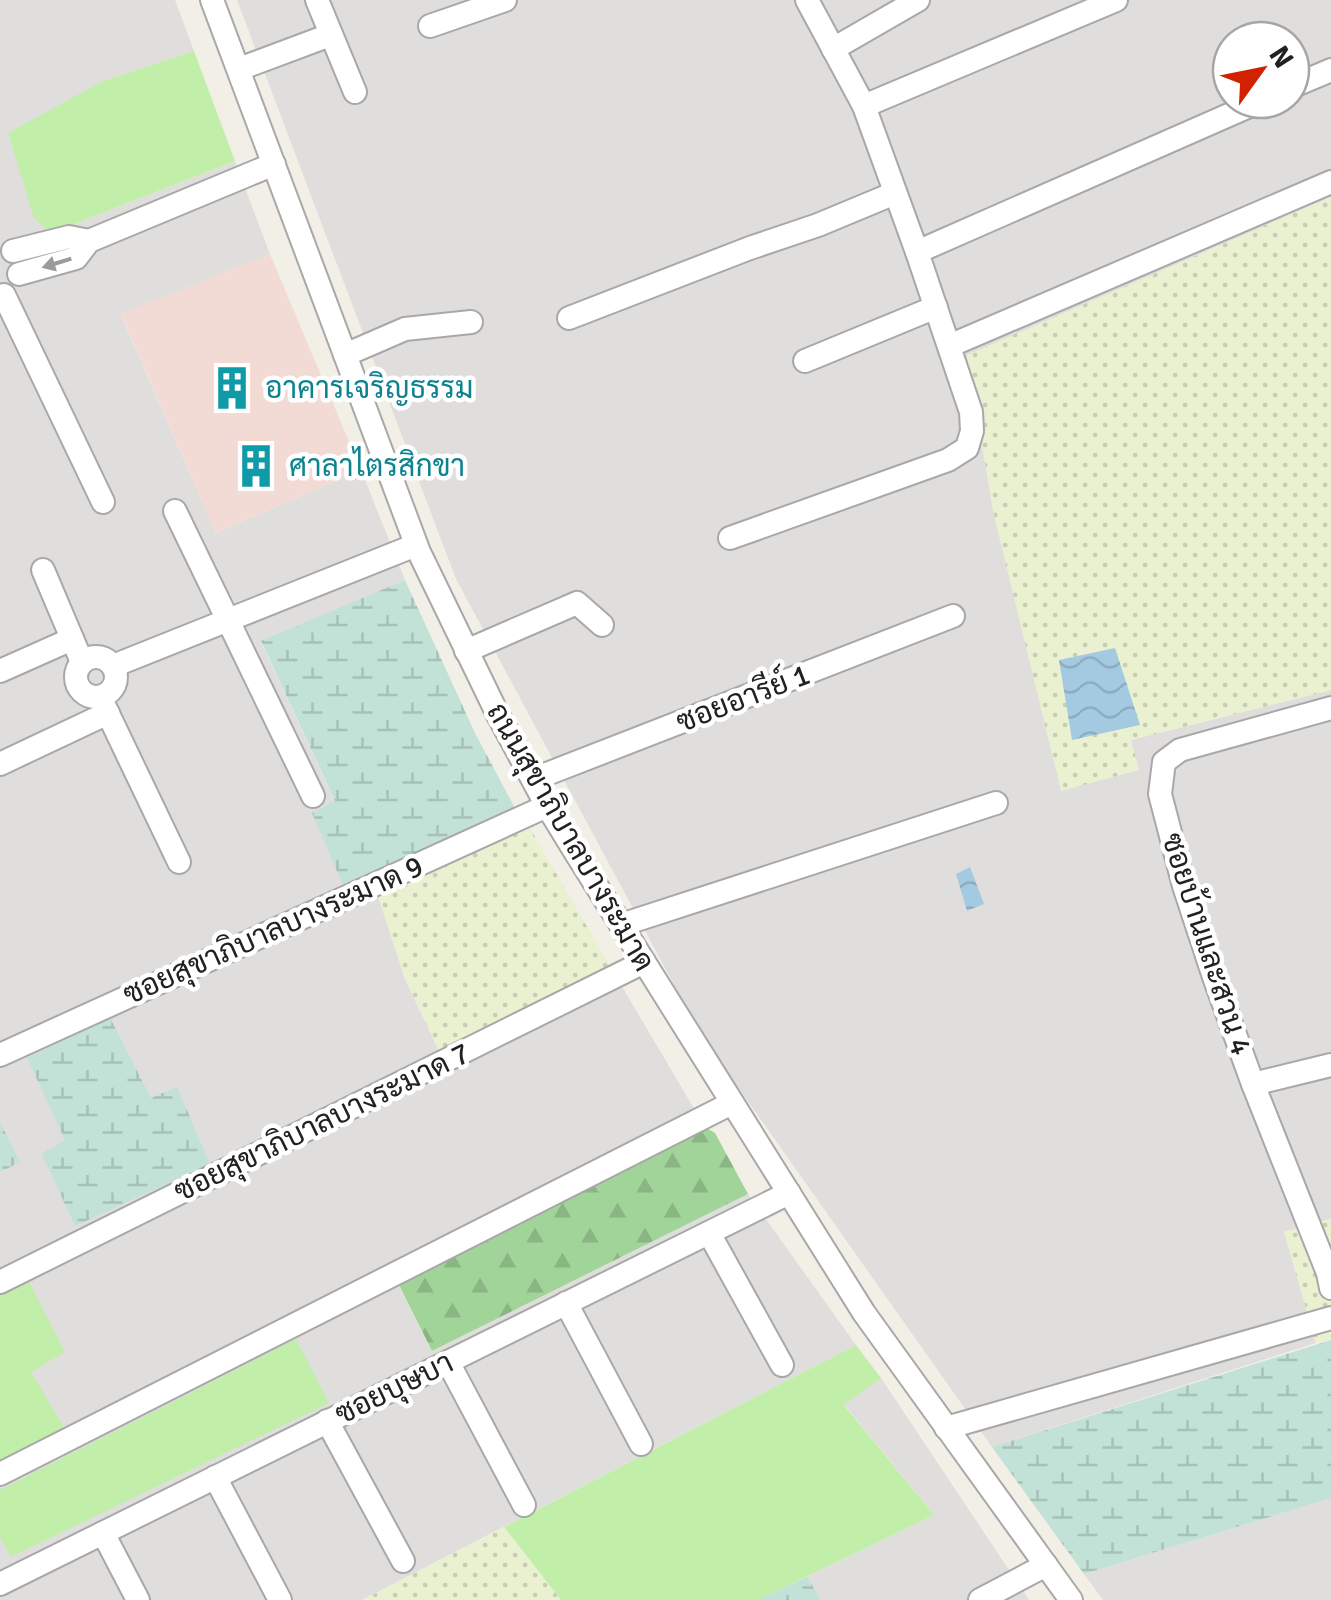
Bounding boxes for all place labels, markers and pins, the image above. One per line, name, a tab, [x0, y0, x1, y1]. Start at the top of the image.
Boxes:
building icon: อาคารเจริญธรรม	[208, 364, 256, 412]
place label: อาคารเจริญธรรม	[265, 370, 473, 407]
building icon: ศาลาไตรสิกขา	[232, 442, 280, 490]
place label: ศาลาไตรสิกขา	[289, 446, 465, 485]

